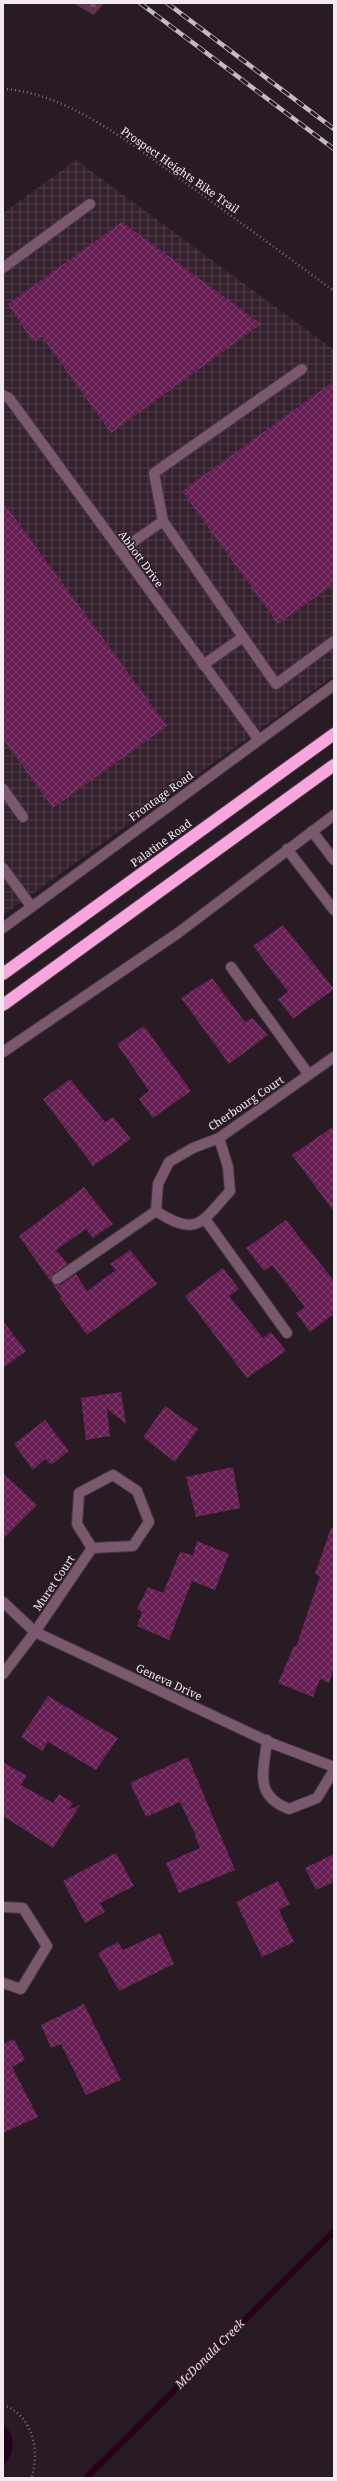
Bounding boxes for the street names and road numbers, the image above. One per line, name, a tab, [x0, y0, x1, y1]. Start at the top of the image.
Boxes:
street label: Prospect Heights Bike Trail	[118, 123, 243, 217]
street label: Abbott Drive	[116, 527, 167, 590]
street label: Frontage Road	[125, 767, 196, 824]
street label: Palatine Road	[127, 815, 195, 870]
street label: Cherbourg Court	[205, 1072, 286, 1133]
street label: Muret Court	[29, 1552, 78, 1614]
street label: Geneva Drive	[134, 1660, 205, 1703]

